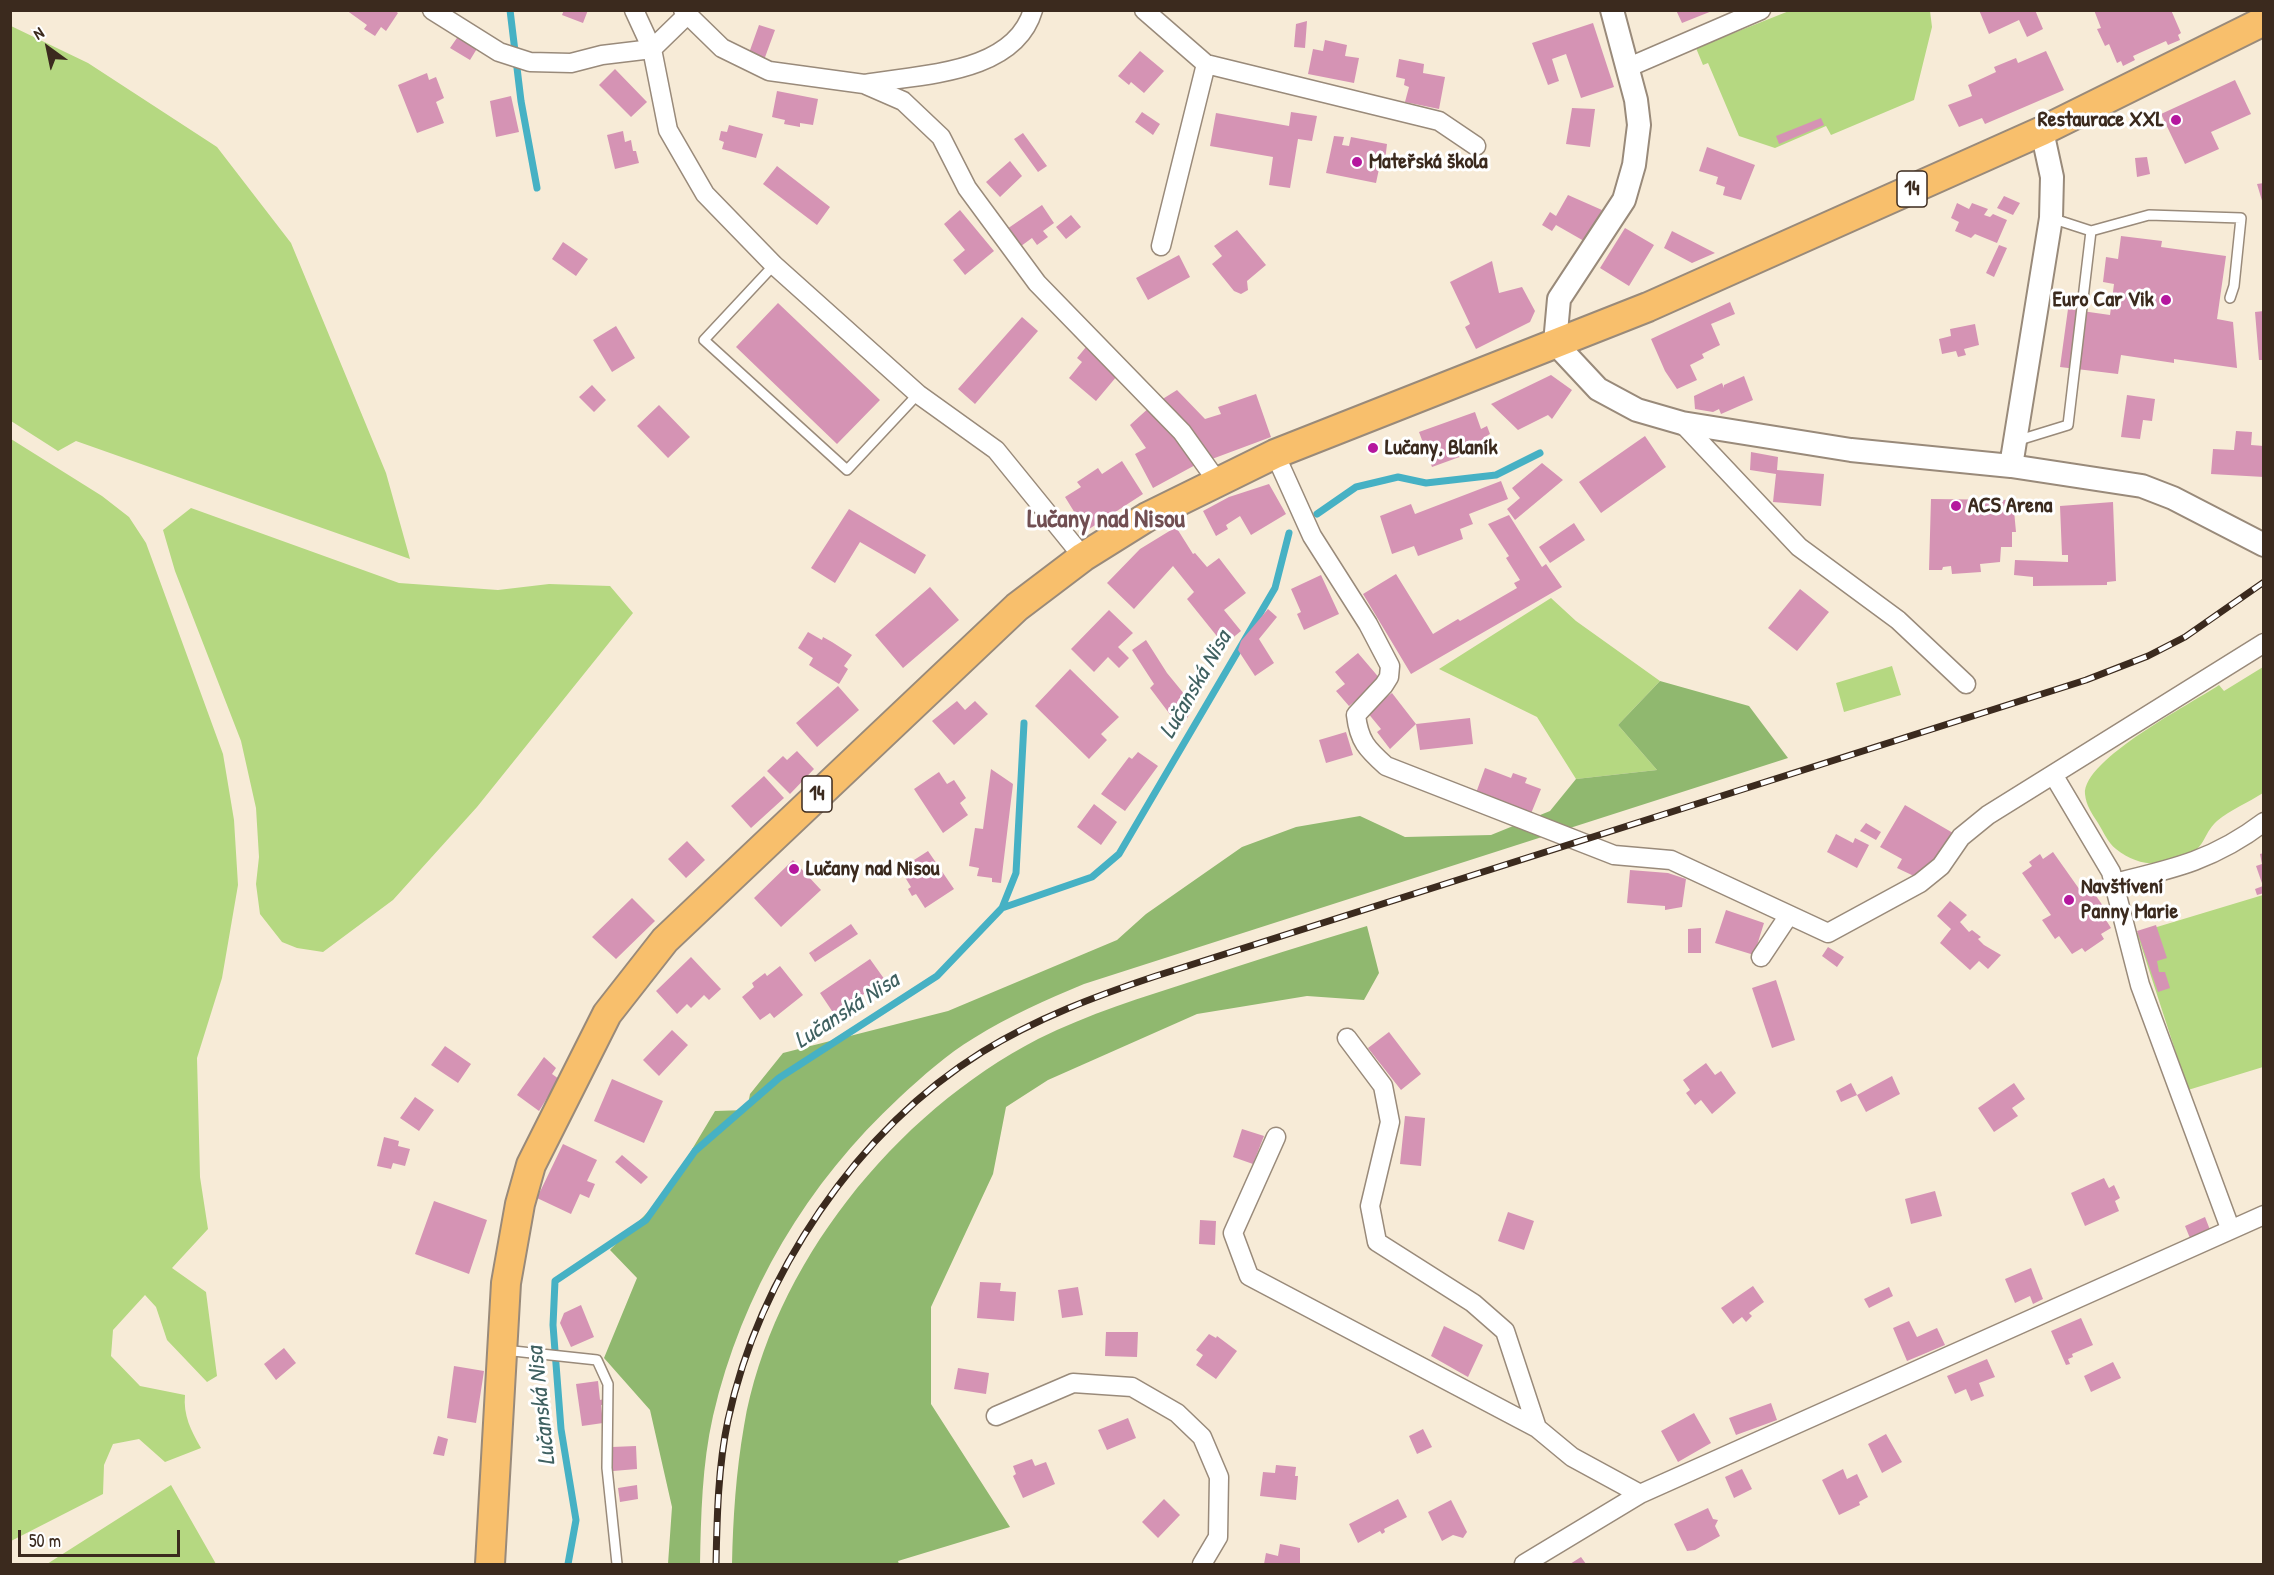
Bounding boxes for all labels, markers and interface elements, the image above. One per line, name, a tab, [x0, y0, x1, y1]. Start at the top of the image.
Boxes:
north arrow	[18, 18, 78, 78]
text: N	[29, 21, 48, 44]
place label: Restaurace XXL	[2038, 107, 2164, 133]
marker: Restaurace XXL	[2169, 113, 2183, 127]
place label: Mateřská škola	[1369, 149, 1488, 175]
marker: Mateřská škola	[1350, 155, 1364, 169]
road number: 14	[1897, 171, 1927, 207]
place label: Euro Car Vik	[2052, 287, 2154, 313]
marker: Euro Car Vik	[2159, 293, 2173, 307]
place label: Lučany, Blaník	[1385, 435, 1498, 461]
marker: Lučany, Blaník	[1366, 441, 1380, 455]
place label: ACS Arena	[1968, 493, 2052, 519]
marker: ACS Arena	[1949, 499, 1963, 513]
district label: Lučany nad Nisou	[1027, 504, 1185, 536]
water label: Lučanská Nisa	[1154, 626, 1238, 744]
road number: 14	[802, 776, 832, 812]
place label: Lučany nad Nisou	[806, 856, 939, 882]
marker: Lučany nad Nisou	[787, 862, 801, 876]
place label: Navštívení Panny Marie	[2081, 874, 2178, 926]
marker: Navštívení Panny Marie	[2062, 893, 2076, 907]
water label: Lučanská Nisa	[789, 967, 905, 1055]
water label: Lučanská Nisa	[521, 1345, 563, 1467]
scale bar	[21, 1518, 183, 1556]
text: 50 m	[29, 1528, 61, 1553]

